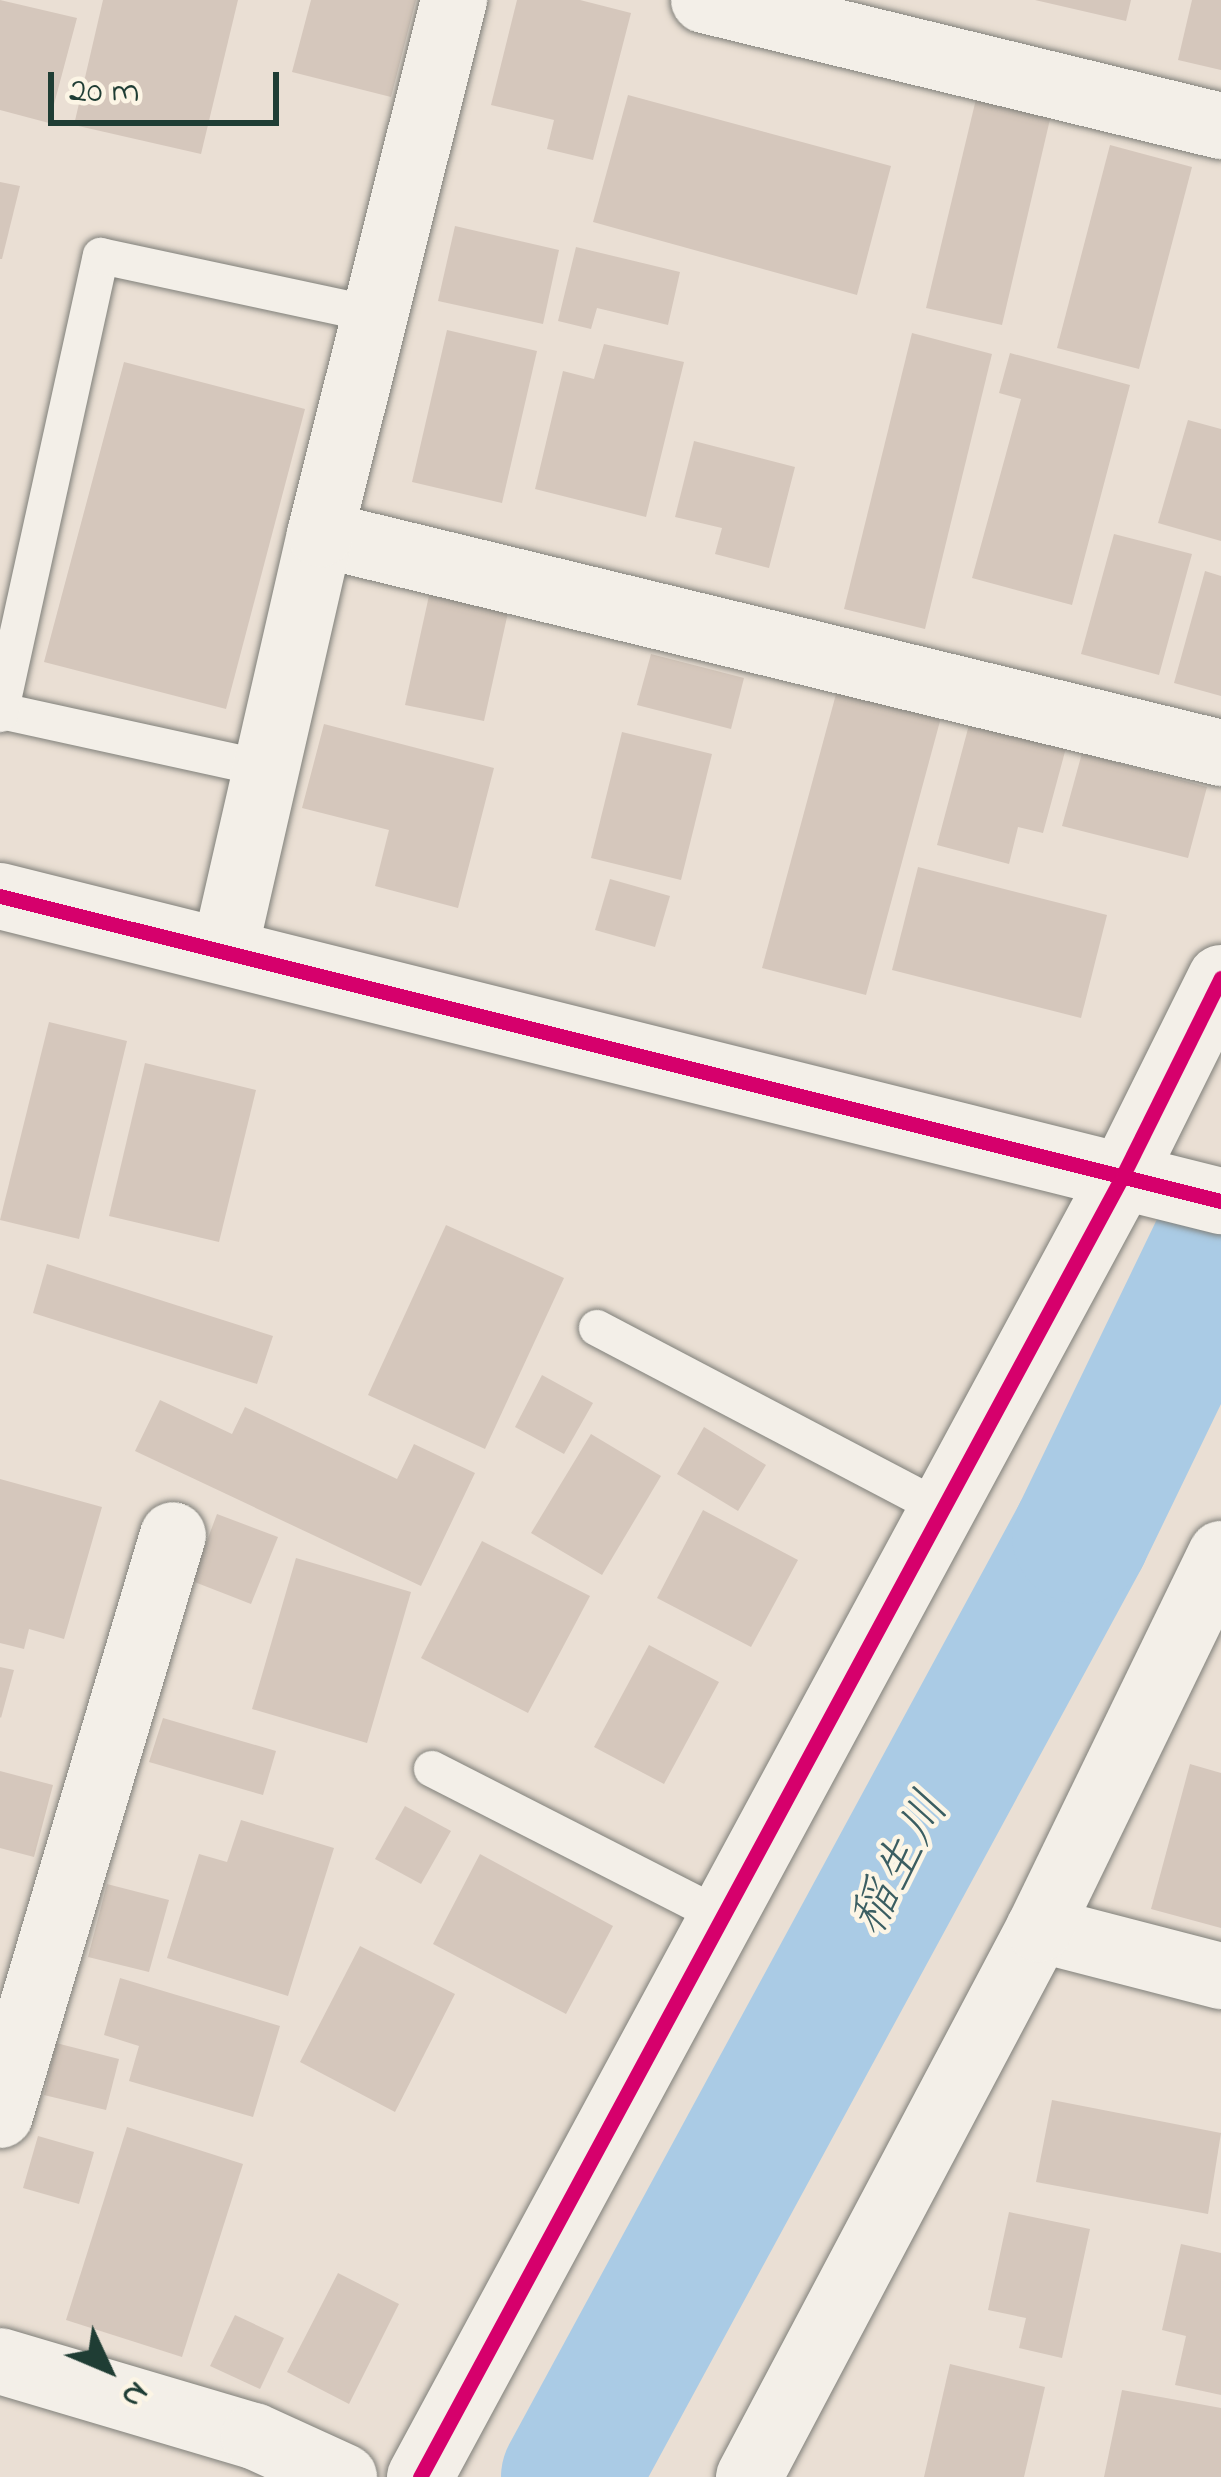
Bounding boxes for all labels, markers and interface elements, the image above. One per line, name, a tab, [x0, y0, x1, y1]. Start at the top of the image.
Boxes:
scale bar	[54, 48, 285, 122]
text: 20 m	[69, 66, 139, 119]
water label: 稲生川	[839, 1783, 965, 1947]
north arrow	[48, 2309, 168, 2429]
text: N	[109, 2369, 159, 2419]

